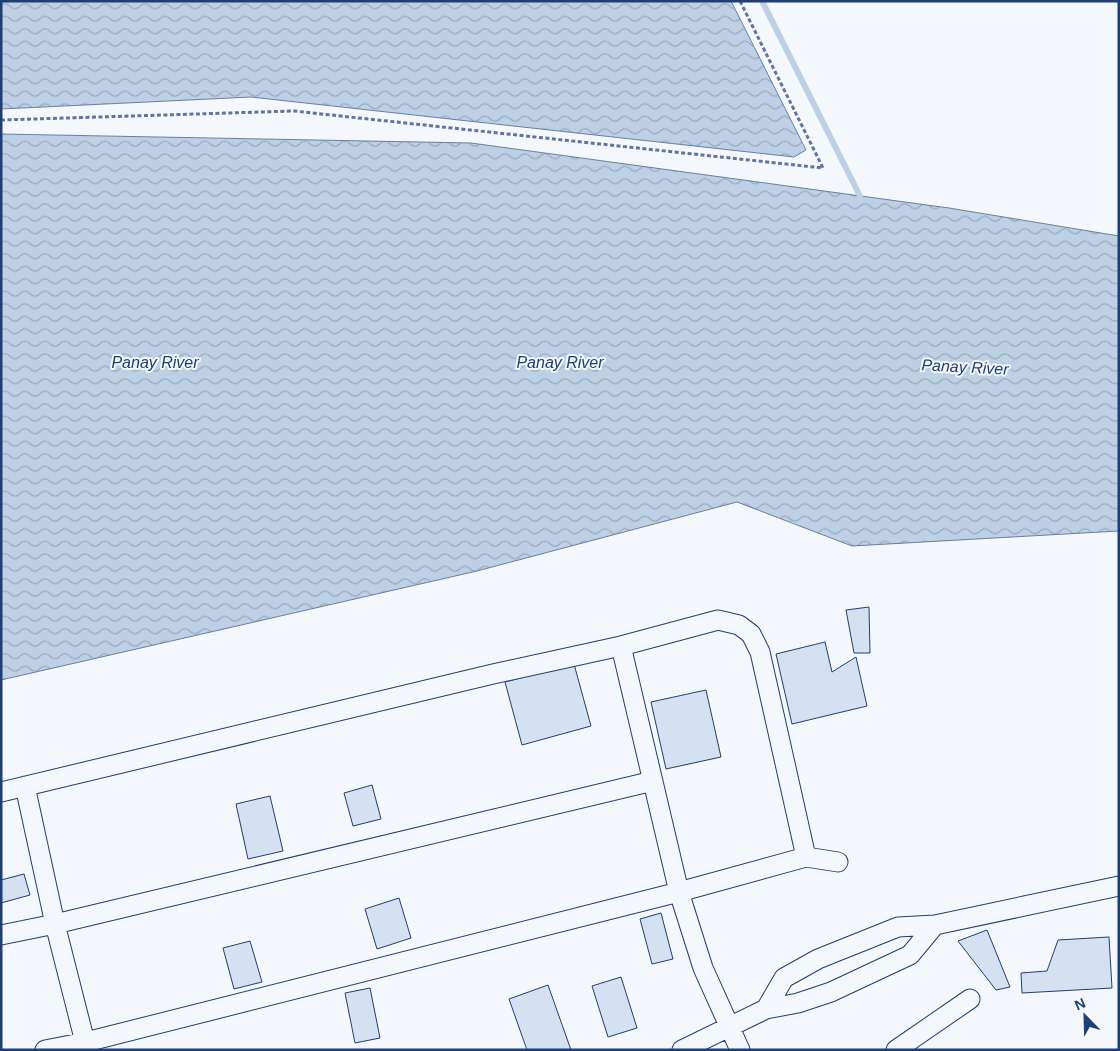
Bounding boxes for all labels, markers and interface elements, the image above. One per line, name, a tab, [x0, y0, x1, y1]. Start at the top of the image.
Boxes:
water label: Panay River	[111, 354, 199, 371]
water label: Panay River	[516, 354, 604, 371]
water label: Panay River	[921, 356, 1010, 378]
north arrow	[1060, 991, 1110, 1041]
text: N	[1072, 995, 1088, 1013]

